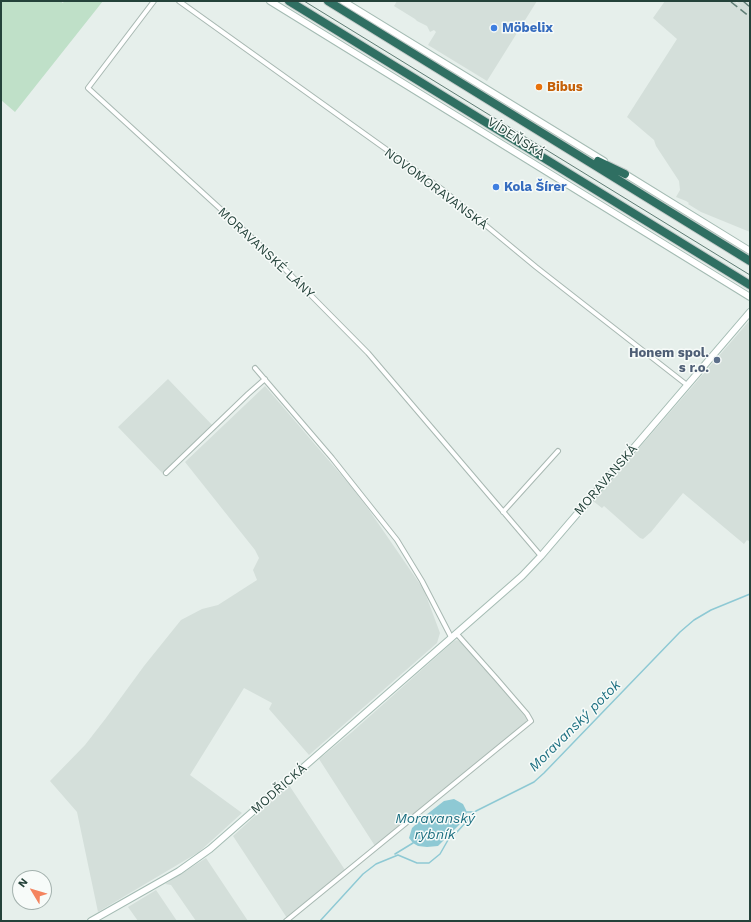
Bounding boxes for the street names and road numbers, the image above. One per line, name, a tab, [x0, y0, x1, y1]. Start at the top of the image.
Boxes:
street label: VÍDEŇSKÁ	[484, 114, 548, 162]
street label: NOVOMORAVANSKÁ	[381, 145, 491, 233]
street label: MORAVANSKÉ LÁNY	[215, 204, 317, 302]
street label: MORAVANSKÁ	[571, 441, 641, 519]
street label: MODŘICKÁ	[248, 761, 310, 817]

